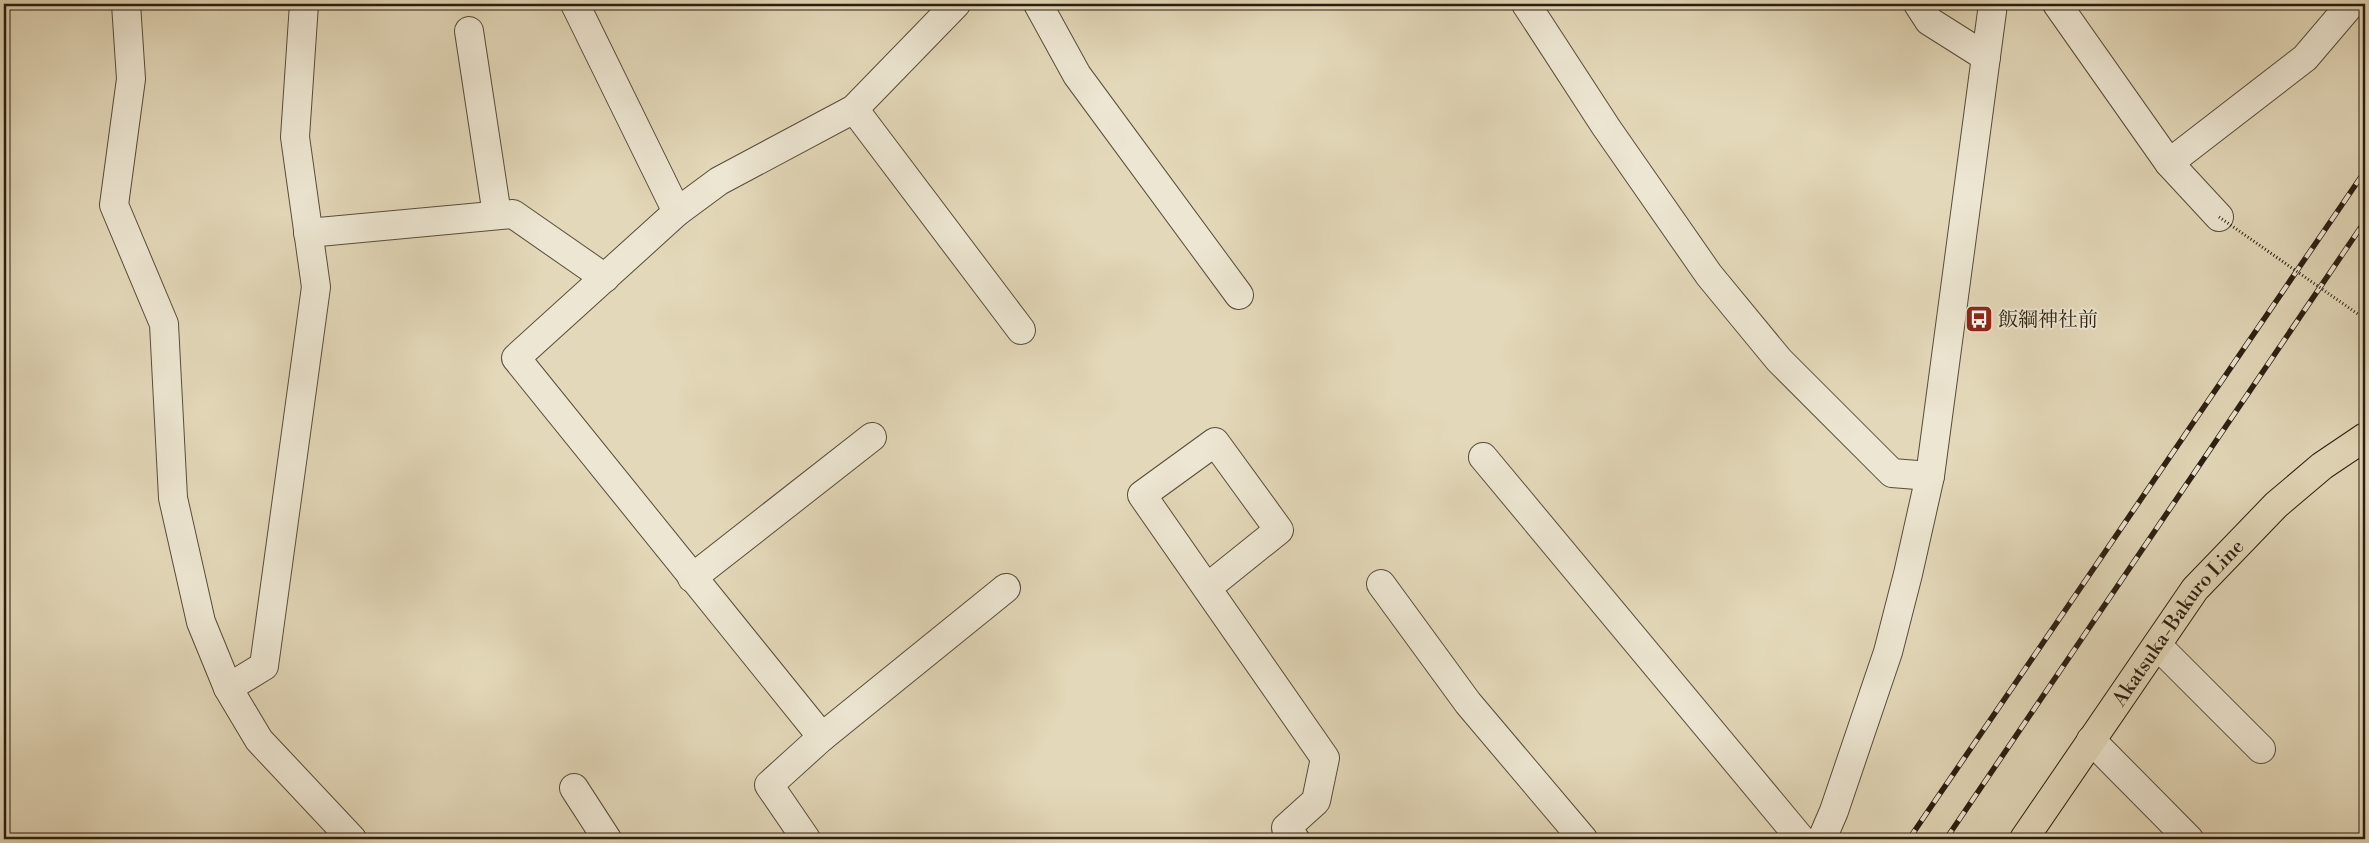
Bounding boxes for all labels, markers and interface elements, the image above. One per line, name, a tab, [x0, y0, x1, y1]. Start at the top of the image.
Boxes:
bus stop icon: 飯綱神社前	[1964, 304, 1994, 334]
place label: 飯綱神社前	[1998, 308, 2098, 333]
street label: Akatsuka-Bakuro Line	[2107, 535, 2250, 712]

